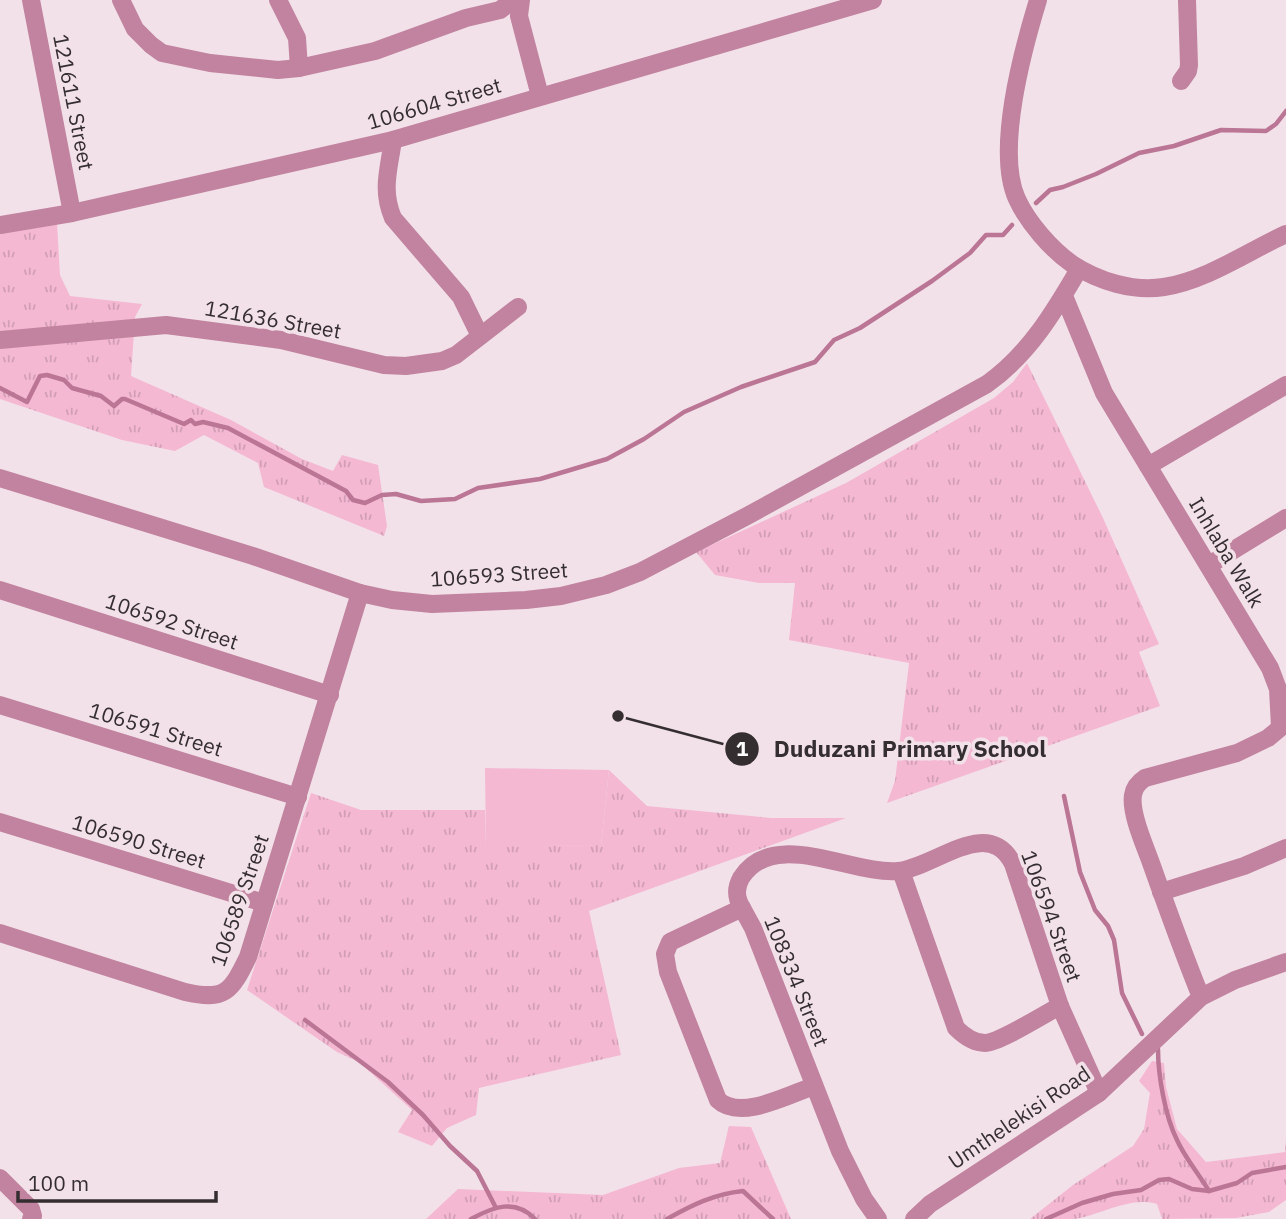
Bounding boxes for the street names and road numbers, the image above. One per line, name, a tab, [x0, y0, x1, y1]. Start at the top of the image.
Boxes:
street label: 121611 Street	[47, 32, 101, 172]
street label: 106604 Street	[364, 70, 504, 136]
street label: 121636 Street	[203, 293, 343, 345]
street label: Inhlaba Walk	[1183, 492, 1271, 612]
street label: 106593 Street	[429, 555, 569, 593]
street label: 106592 Street	[102, 586, 242, 656]
street label: 106591 Street	[86, 695, 226, 763]
street label: 106590 Street	[69, 807, 209, 875]
street label: 106589 Street	[203, 830, 275, 970]
street label: 106594 Street	[1015, 846, 1089, 986]
street label: 108334 Street	[758, 912, 836, 1050]
street label: Umthelekisi Road	[942, 1059, 1096, 1175]

